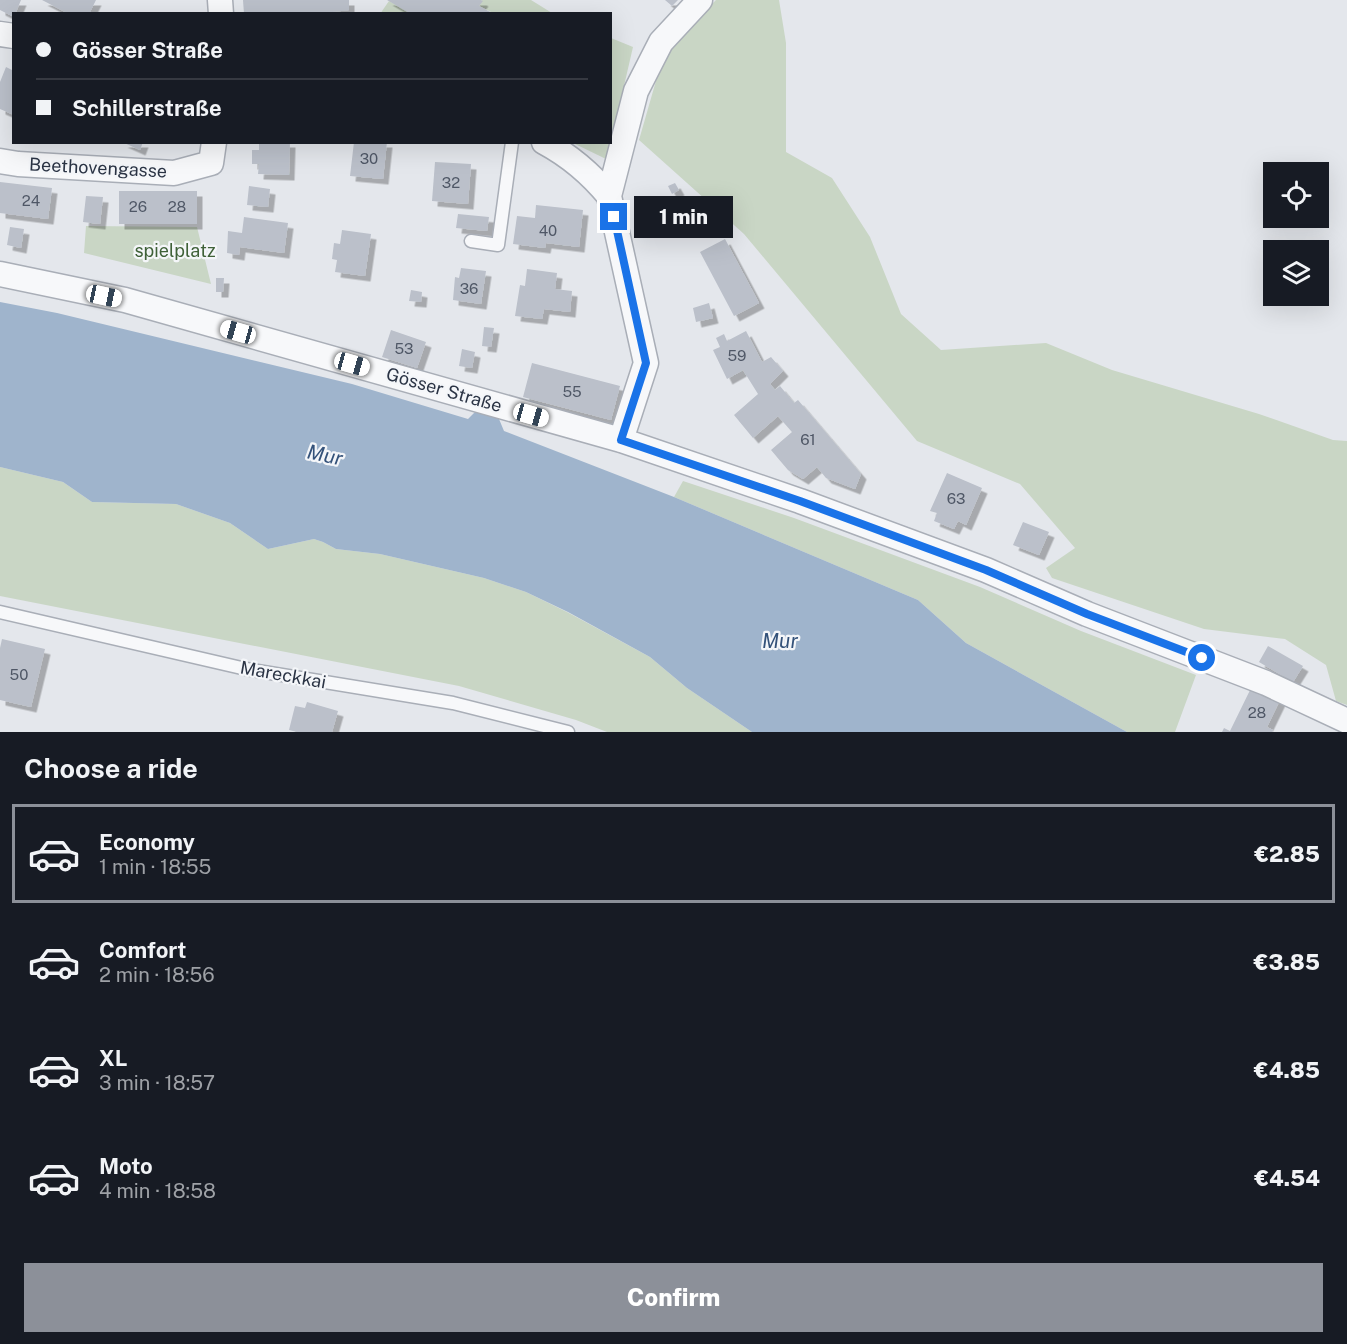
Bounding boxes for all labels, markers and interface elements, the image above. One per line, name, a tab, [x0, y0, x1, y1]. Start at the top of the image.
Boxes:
text: Gösser Straße	[72, 37, 223, 63]
text: Schillerstraße	[72, 95, 222, 121]
house number: 30	[360, 150, 378, 167]
street label: Beethovengasse	[28, 153, 168, 182]
map controls	[1263, 162, 1329, 306]
button: locate	[1263, 162, 1329, 228]
house number: 32	[442, 174, 460, 191]
house number: 24	[22, 192, 40, 209]
callout: 1 min	[635, 196, 734, 238]
house number: 26	[129, 198, 147, 215]
house number: 28	[168, 198, 186, 215]
route end	[600, 203, 627, 230]
text: 1 min	[659, 205, 708, 229]
house number: 40	[539, 222, 557, 239]
park label: spielplatz	[134, 240, 216, 261]
button: layers	[1263, 240, 1329, 306]
house number: 36	[460, 280, 478, 297]
car	[85, 283, 123, 309]
car	[218, 318, 258, 346]
house number: 53	[394, 340, 414, 357]
house number: 59	[728, 347, 746, 364]
car	[332, 350, 372, 378]
street label: Gösser Straße	[384, 363, 504, 416]
house number: 55	[562, 383, 582, 400]
car	[511, 401, 551, 429]
house number: 61	[800, 431, 816, 448]
water label: Mur	[305, 440, 346, 471]
house number: 63	[947, 490, 965, 507]
water label: Mur	[762, 629, 798, 653]
route start	[1188, 644, 1215, 671]
street label: Mareckkai	[238, 657, 328, 692]
house number: 50	[10, 666, 28, 683]
house number: 28	[1248, 704, 1266, 721]
text: Choose a ride	[24, 752, 198, 784]
icon: car	[27, 827, 81, 881]
text: Economy	[99, 829, 195, 855]
text: €2.85	[1254, 841, 1320, 867]
text: 1 min · 18:55	[99, 855, 211, 879]
icon: car	[27, 935, 81, 989]
text: Comfort	[99, 937, 186, 963]
text: €3.85	[1254, 949, 1320, 975]
text: 2 min · 18:56	[99, 963, 215, 987]
icon: car	[27, 1043, 81, 1097]
text: XL	[99, 1045, 127, 1071]
text: €4.85	[1254, 1057, 1320, 1083]
text: 3 min · 18:57	[99, 1071, 215, 1095]
icon: car	[27, 1151, 81, 1205]
text: Moto	[99, 1153, 153, 1179]
text: €4.54	[1254, 1165, 1320, 1191]
text: 4 min · 18:58	[99, 1179, 216, 1203]
button: Confirm	[24, 1263, 1323, 1332]

